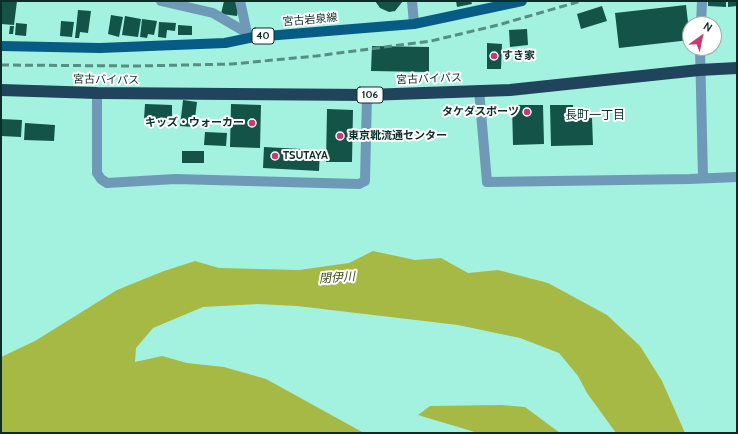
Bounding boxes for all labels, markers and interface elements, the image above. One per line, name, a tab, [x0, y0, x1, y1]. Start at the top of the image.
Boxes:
street label: 宮古岩泉線	[282, 11, 338, 29]
north arrow	[682, 16, 722, 56]
text: N	[701, 19, 715, 35]
road number: 40	[252, 28, 274, 44]
place label: すき家	[502, 49, 535, 63]
marker: すき家	[489, 51, 499, 61]
street label: 宮古バイパス	[396, 71, 462, 87]
street label: 宮古バイパス	[73, 73, 139, 87]
road number: 106	[357, 87, 383, 103]
place label: タケダスポーツ	[442, 105, 519, 119]
marker: タケダスポーツ	[522, 107, 532, 117]
district label: 長町一丁目	[565, 108, 625, 122]
place label: キッズ・ウォーカー	[145, 116, 244, 130]
marker: キッズ・ウォーカー	[247, 118, 257, 128]
place label: 東京靴流通センター	[348, 129, 447, 143]
marker: 東京靴流通センター	[335, 131, 345, 141]
place label: TSUTAYA	[283, 149, 328, 163]
marker: TSUTAYA	[270, 151, 280, 161]
water label: 閉伊川	[319, 270, 355, 286]

